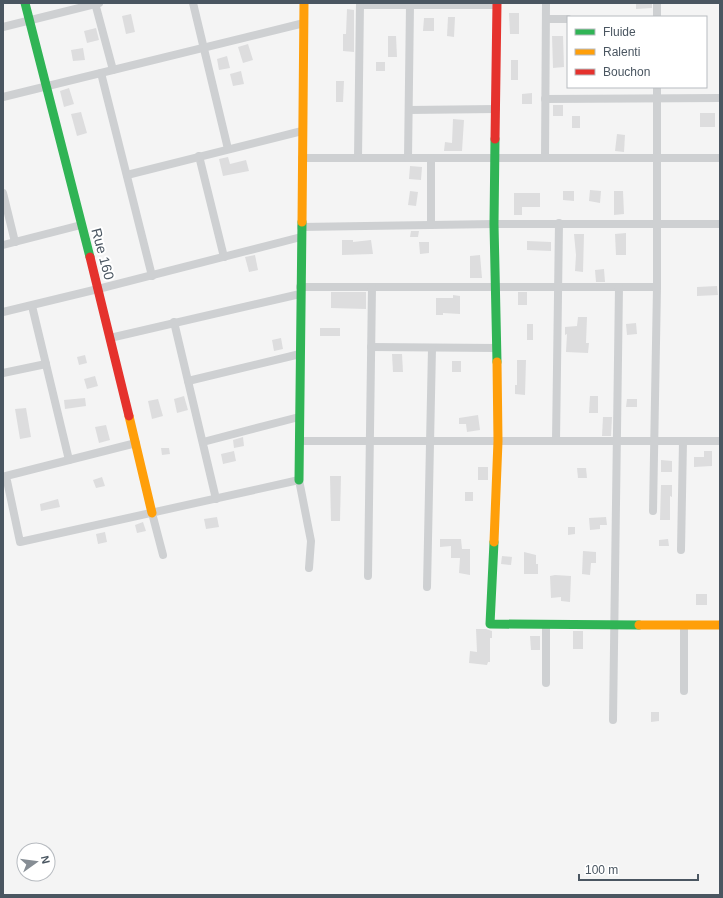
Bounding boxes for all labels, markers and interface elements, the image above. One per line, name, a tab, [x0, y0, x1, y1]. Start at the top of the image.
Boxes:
legend	[567, 16, 707, 88]
text: Fluide	[603, 25, 636, 39]
text: Ralenti	[603, 45, 640, 59]
text: Bouchon	[603, 65, 650, 79]
street label: Rue 160	[88, 226, 118, 282]
north arrow	[16, 842, 56, 882]
text: N	[39, 854, 52, 865]
scale bar	[579, 856, 698, 882]
text: 100 m	[585, 863, 618, 877]

